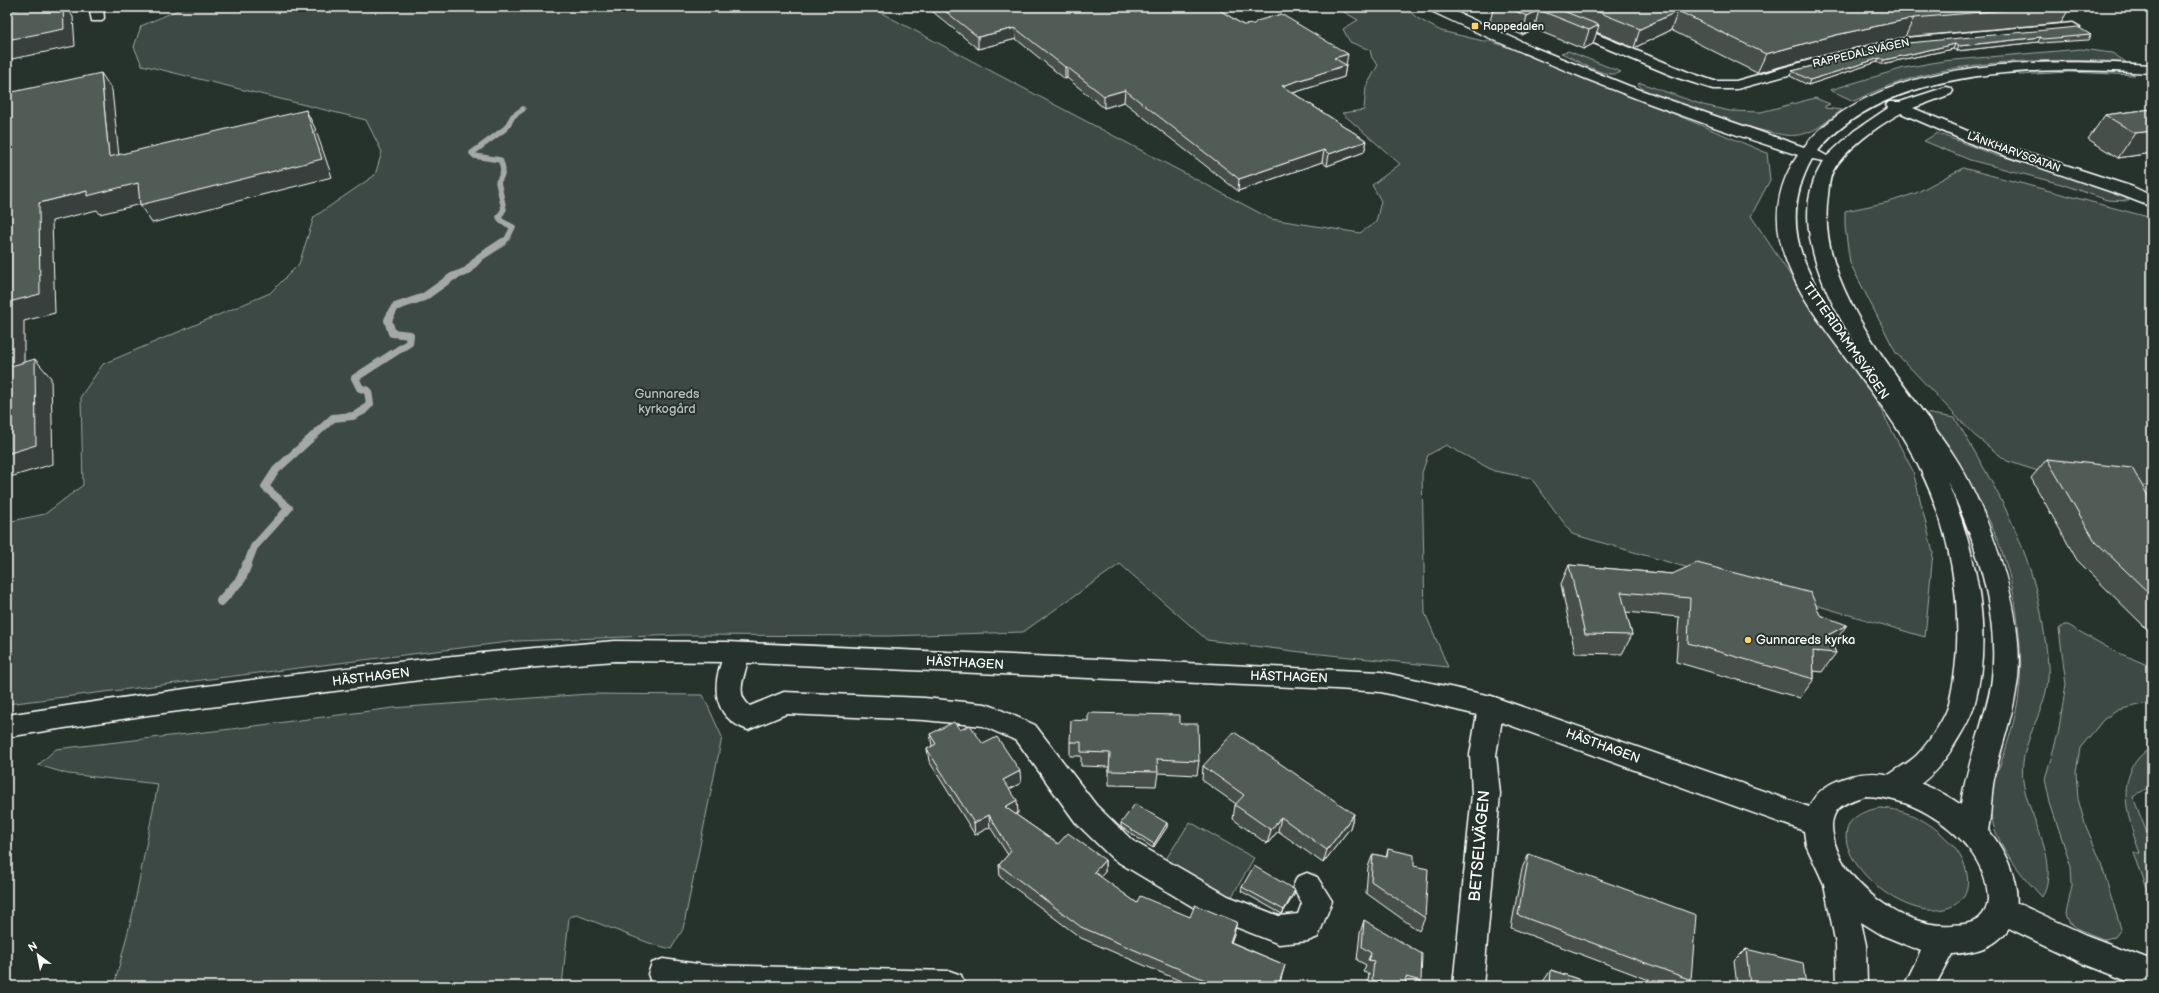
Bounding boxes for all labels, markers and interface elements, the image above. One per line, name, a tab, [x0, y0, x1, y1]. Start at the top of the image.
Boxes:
place label: Rappedalen	[1483, 20, 1544, 33]
marker: Rappedalen	[1470, 21, 1480, 31]
street label: RAPPEDALSVÄGEN	[1811, 35, 1911, 70]
street label: LÄNKHARVSGATAN	[1966, 128, 2063, 175]
street label: TITTERIDAMMSVÄGEN	[1800, 279, 1892, 403]
park label: Gunnareds kyrkogård	[634, 386, 700, 417]
place label: Gunnareds kyrka	[1756, 632, 1855, 648]
marker: Gunnareds kyrka	[1743, 635, 1753, 645]
street label: HÄSTHAGEN	[926, 653, 1004, 673]
street label: HÄSTHAGEN	[331, 664, 411, 690]
street label: HÄSTHAGEN	[1250, 668, 1328, 686]
street label: HÄSTHAGEN	[1564, 725, 1642, 767]
street label: BETSELVÄGEN	[1464, 789, 1494, 902]
north arrow	[18, 935, 58, 975]
text: N	[26, 939, 40, 955]

